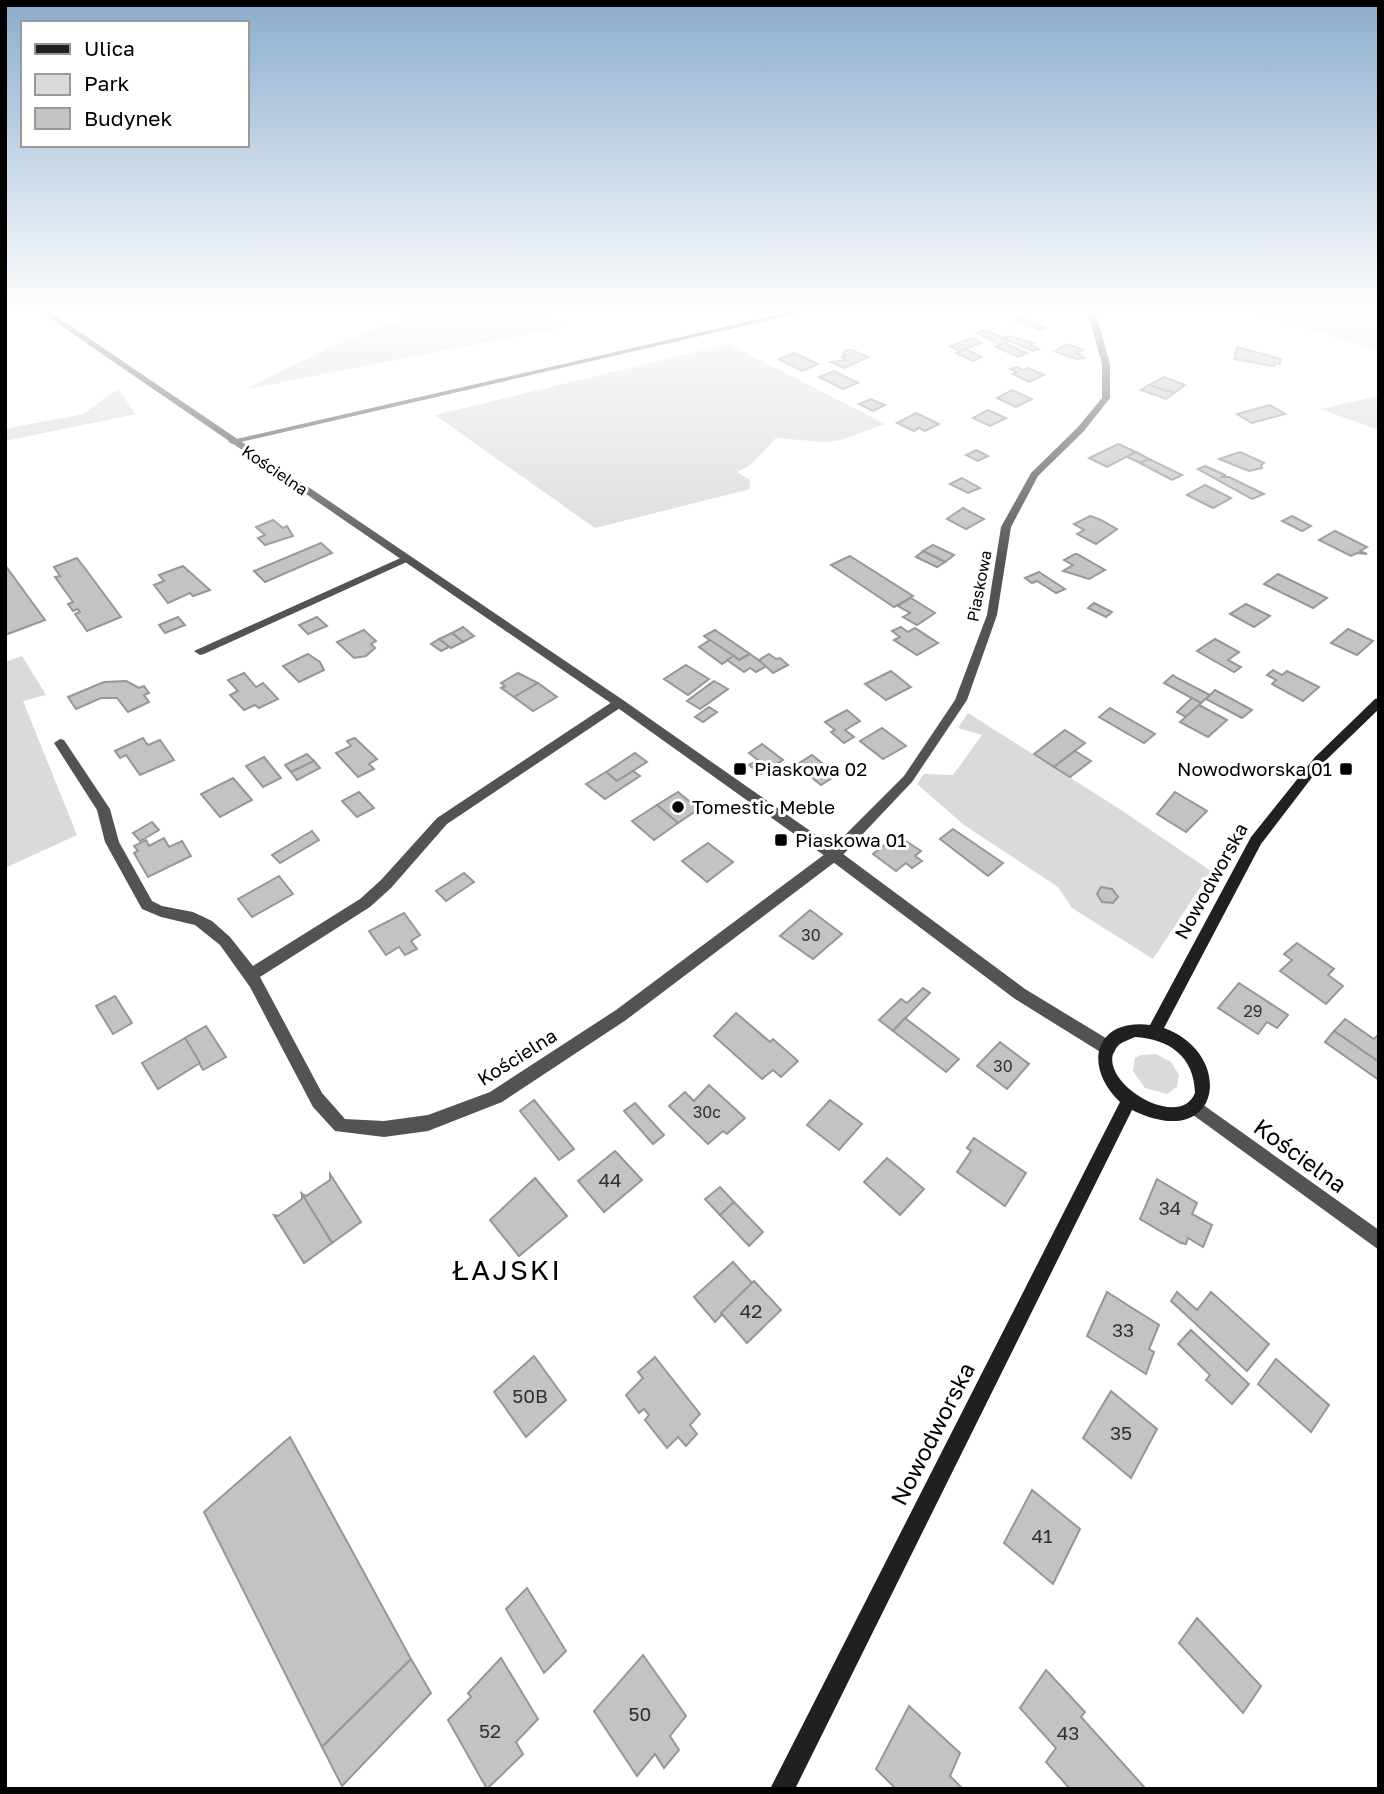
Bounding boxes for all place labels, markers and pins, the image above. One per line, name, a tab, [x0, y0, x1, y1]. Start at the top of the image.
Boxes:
place label: Piaskowa 02	[754, 757, 867, 780]
place label: Nowodworska 01	[1177, 757, 1332, 780]
marker: Piaskowa 02	[732, 761, 748, 777]
marker: Nowodworska 01	[1338, 761, 1354, 777]
place label: Tomestic Meble	[692, 795, 835, 818]
marker: Tomestic Meble	[670, 799, 686, 815]
place label: Piaskowa 01	[795, 828, 906, 851]
marker: Piaskowa 01	[773, 832, 789, 848]

